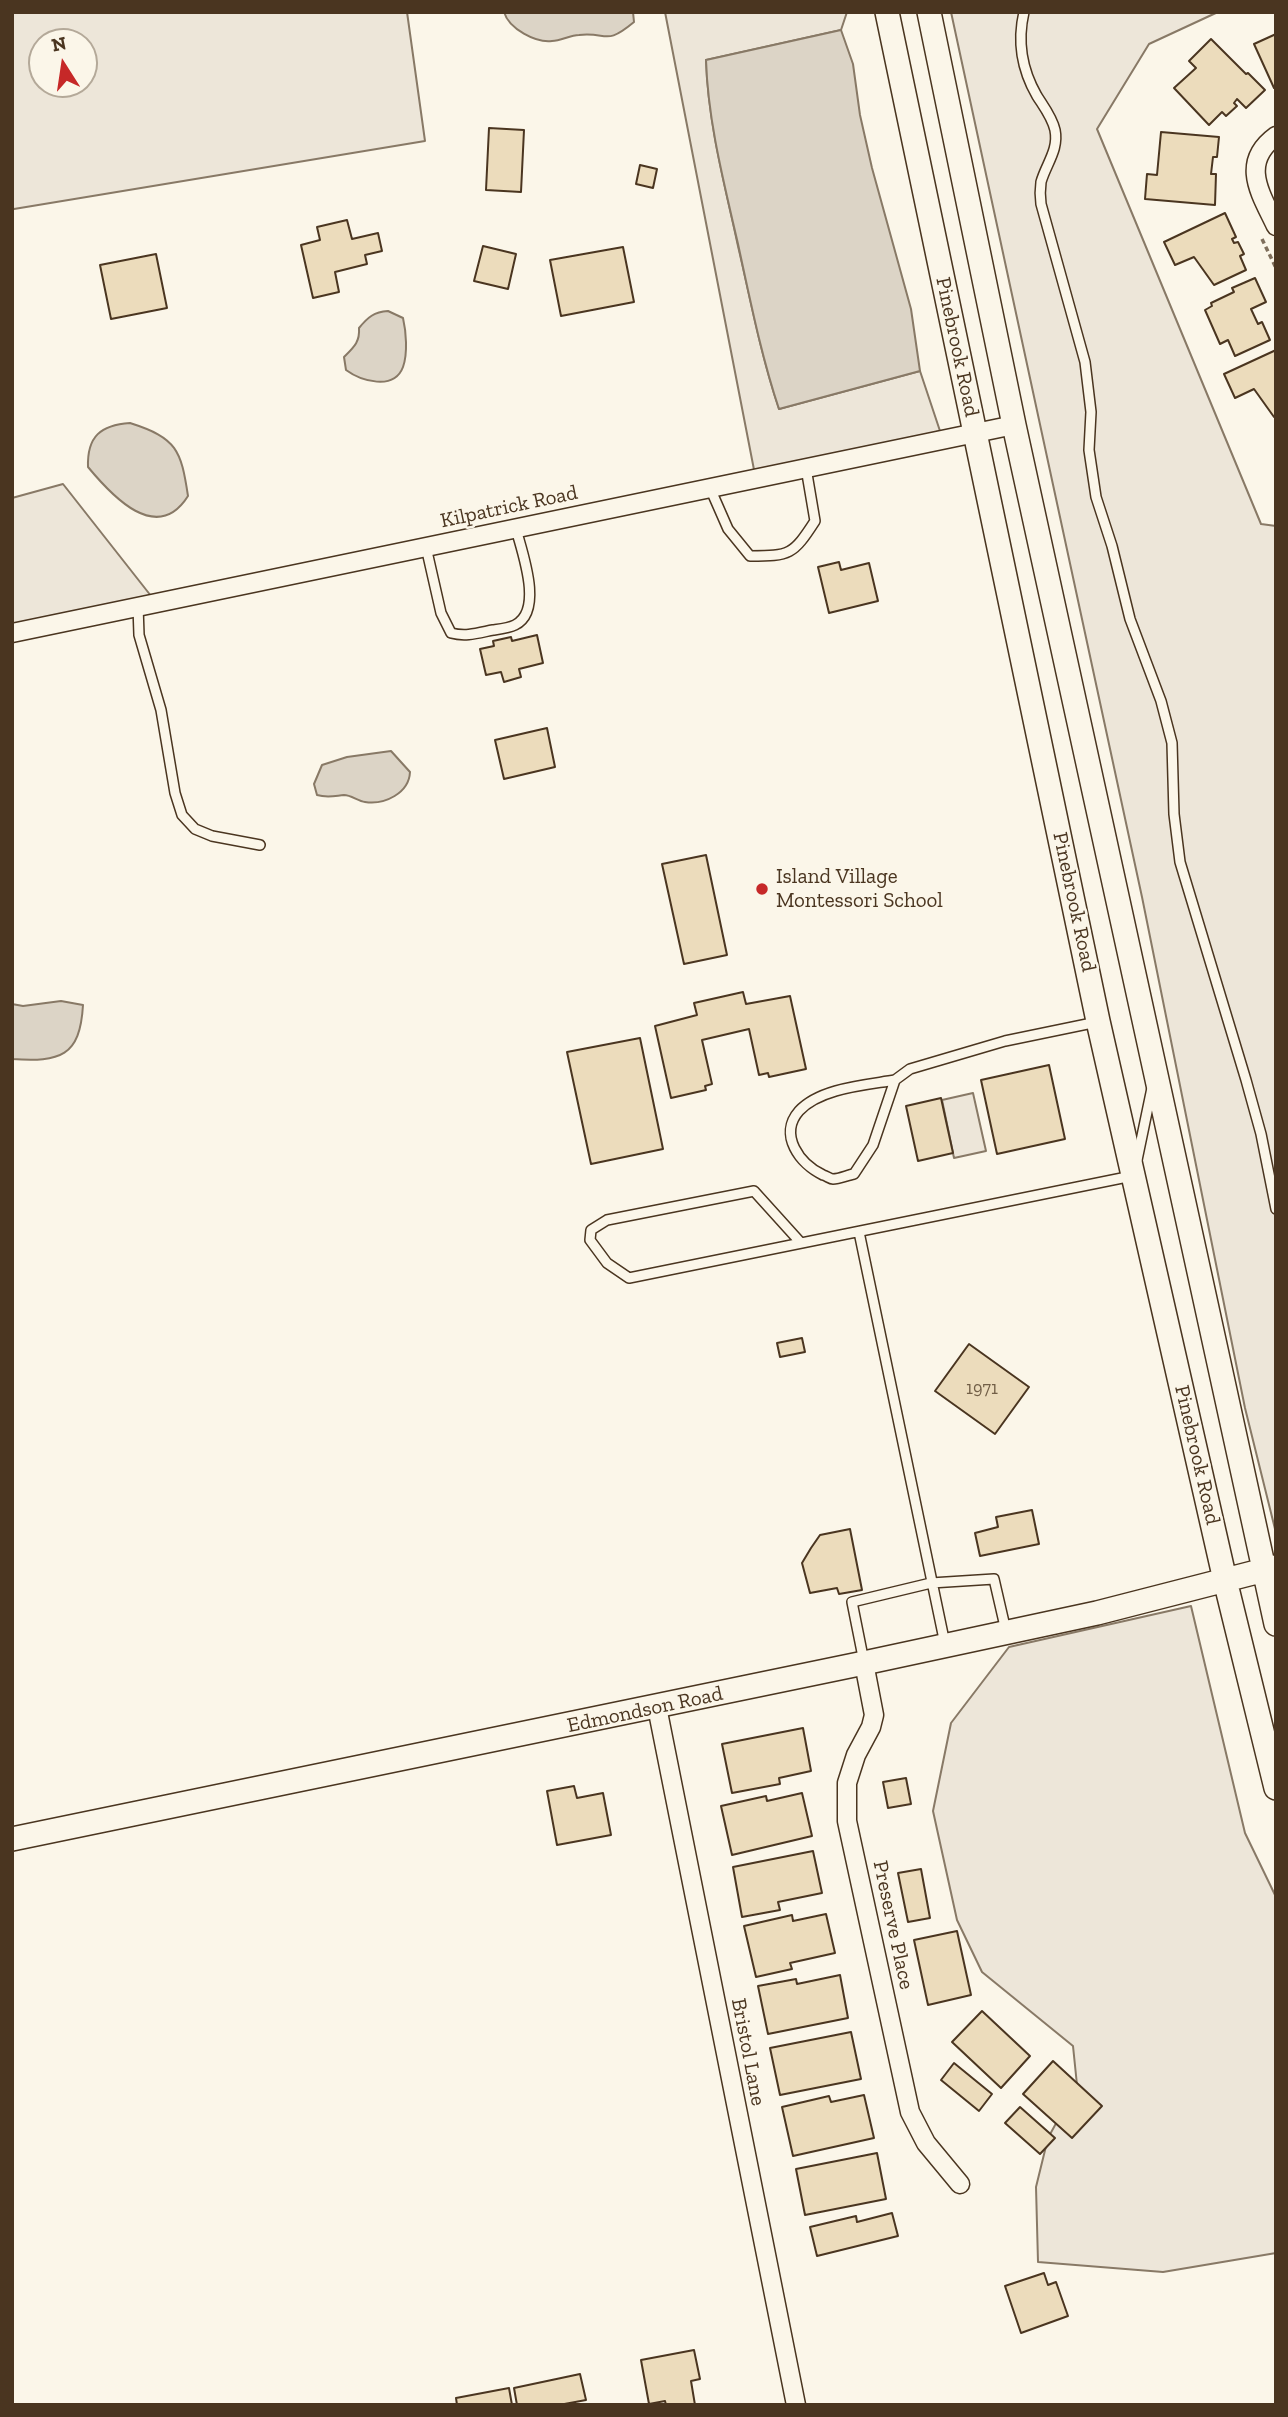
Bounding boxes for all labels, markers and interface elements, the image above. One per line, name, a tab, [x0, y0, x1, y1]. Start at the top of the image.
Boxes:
north arrow	[28, 28, 98, 98]
text: N	[49, 31, 68, 57]
street label: Pinebrook Road	[930, 275, 984, 419]
street label: Kilpatrick Road	[438, 480, 580, 534]
street label: Pinebrook Road	[1047, 830, 1101, 974]
place label: Island Village Montessori School	[776, 864, 943, 914]
marker: Island Village Montessori School	[754, 881, 770, 897]
house number: 1971	[966, 1378, 998, 1400]
street label: Pinebrook Road	[1169, 1383, 1225, 1527]
street label: Edmondson Road	[565, 1681, 725, 1739]
street label: Preserve Place	[867, 1858, 919, 1992]
street label: Bristol Lane	[725, 1996, 771, 2108]

